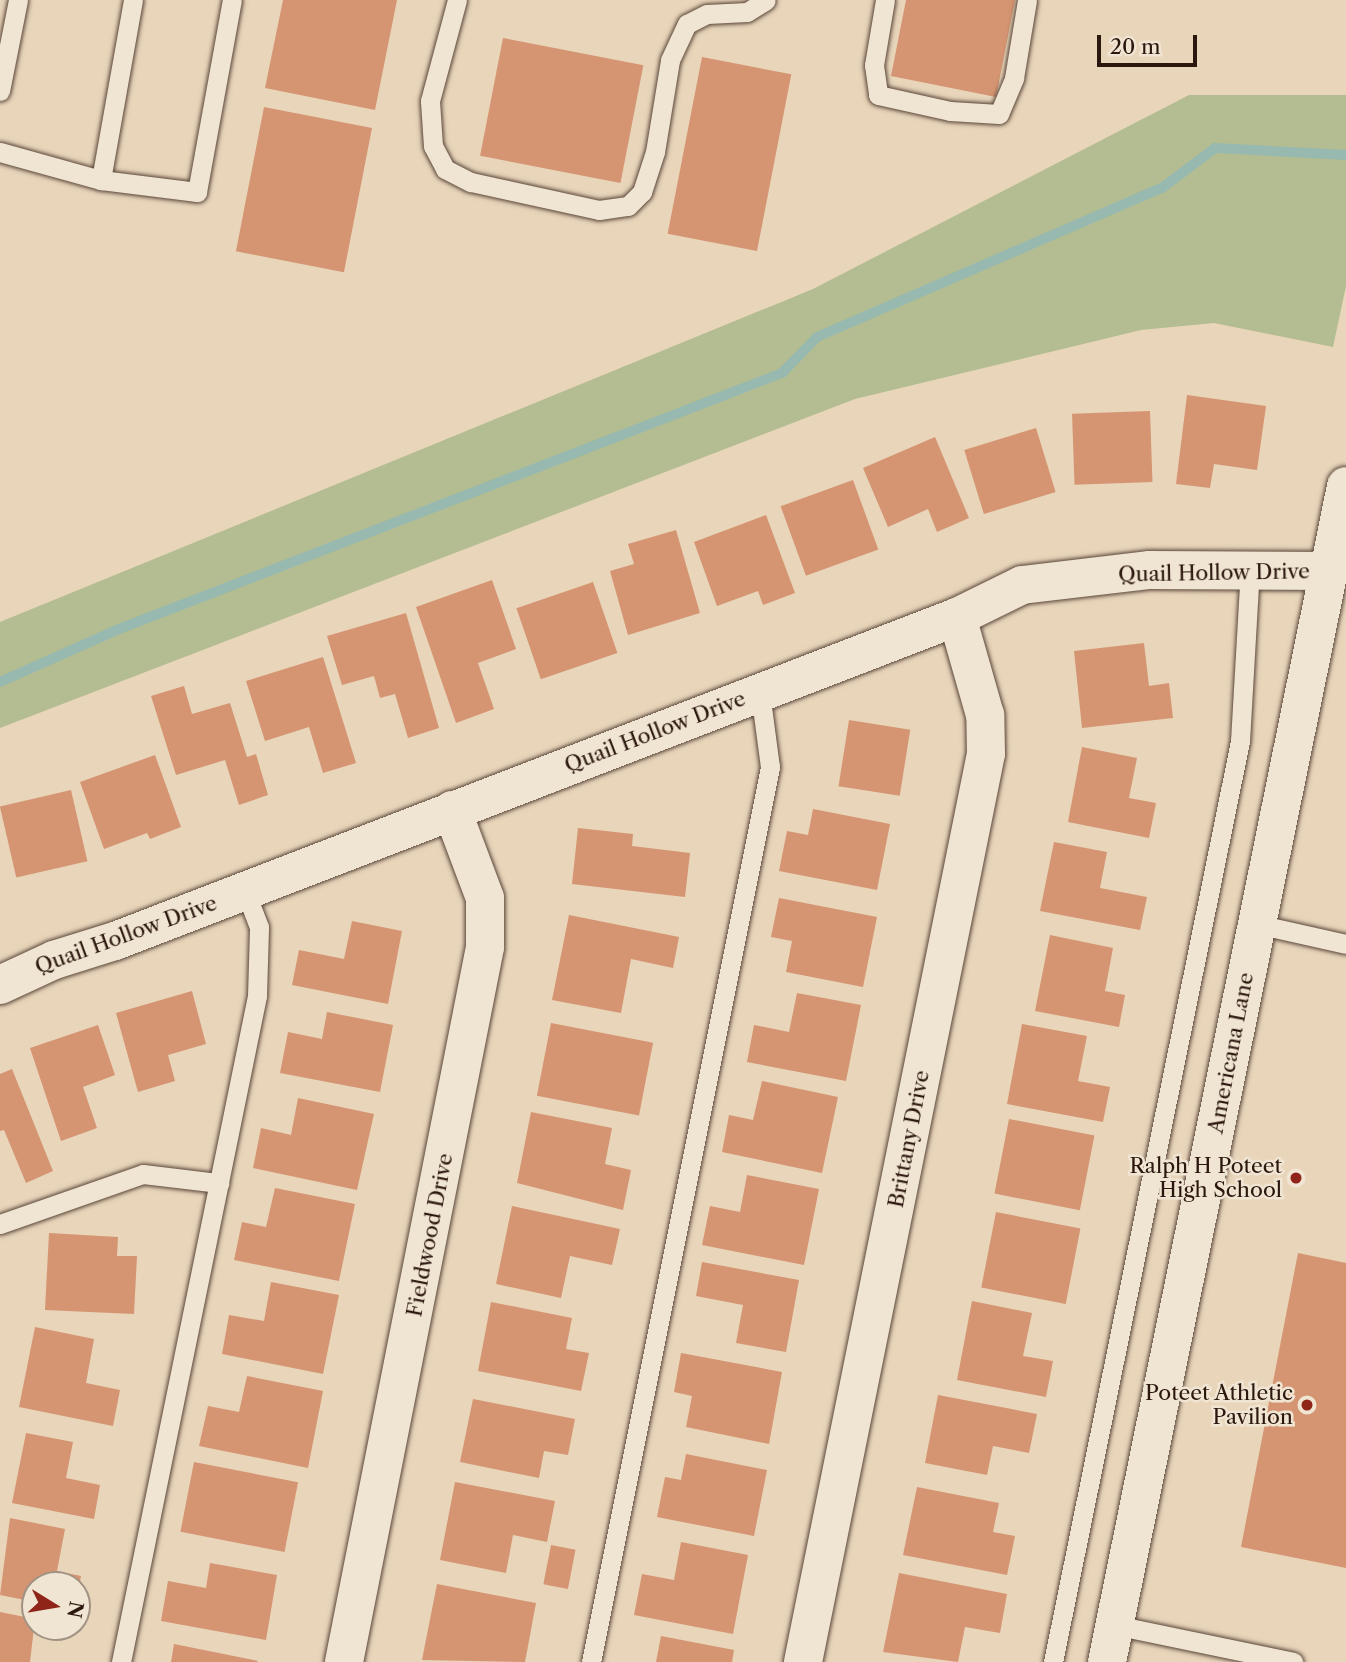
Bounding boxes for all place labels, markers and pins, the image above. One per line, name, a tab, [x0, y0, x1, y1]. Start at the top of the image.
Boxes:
place label: Ralph H Poteet High School	[1129, 1153, 1282, 1203]
marker: Ralph H Poteet High School	[1288, 1170, 1304, 1186]
place label: Poteet Athletic Pavilion	[1144, 1380, 1293, 1430]
marker: Poteet Athletic Pavilion	[1299, 1397, 1315, 1413]

